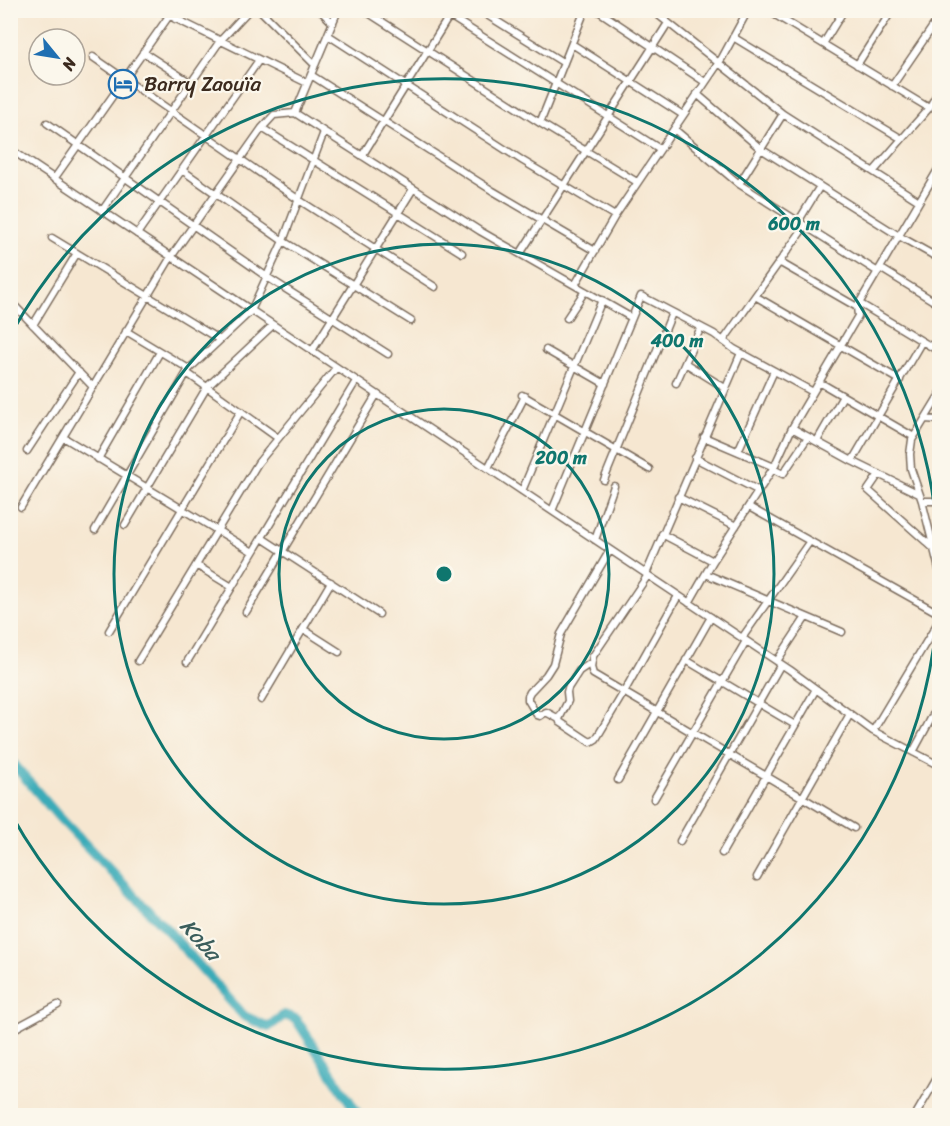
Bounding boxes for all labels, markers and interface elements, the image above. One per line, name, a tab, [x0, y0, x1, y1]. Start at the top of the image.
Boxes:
north arrow	[27, 27, 87, 87]
text: N	[54, 51, 85, 77]
place label: Barry Zaouïa	[144, 65, 261, 103]
hotel icon: Barry Zaouïa	[107, 68, 139, 100]
text: 600 m	[767, 208, 820, 240]
text: 400 m	[650, 325, 703, 357]
text: 200 m	[534, 442, 587, 474]
centre of rings	[434, 564, 454, 584]
water label: Koba	[170, 909, 233, 972]

